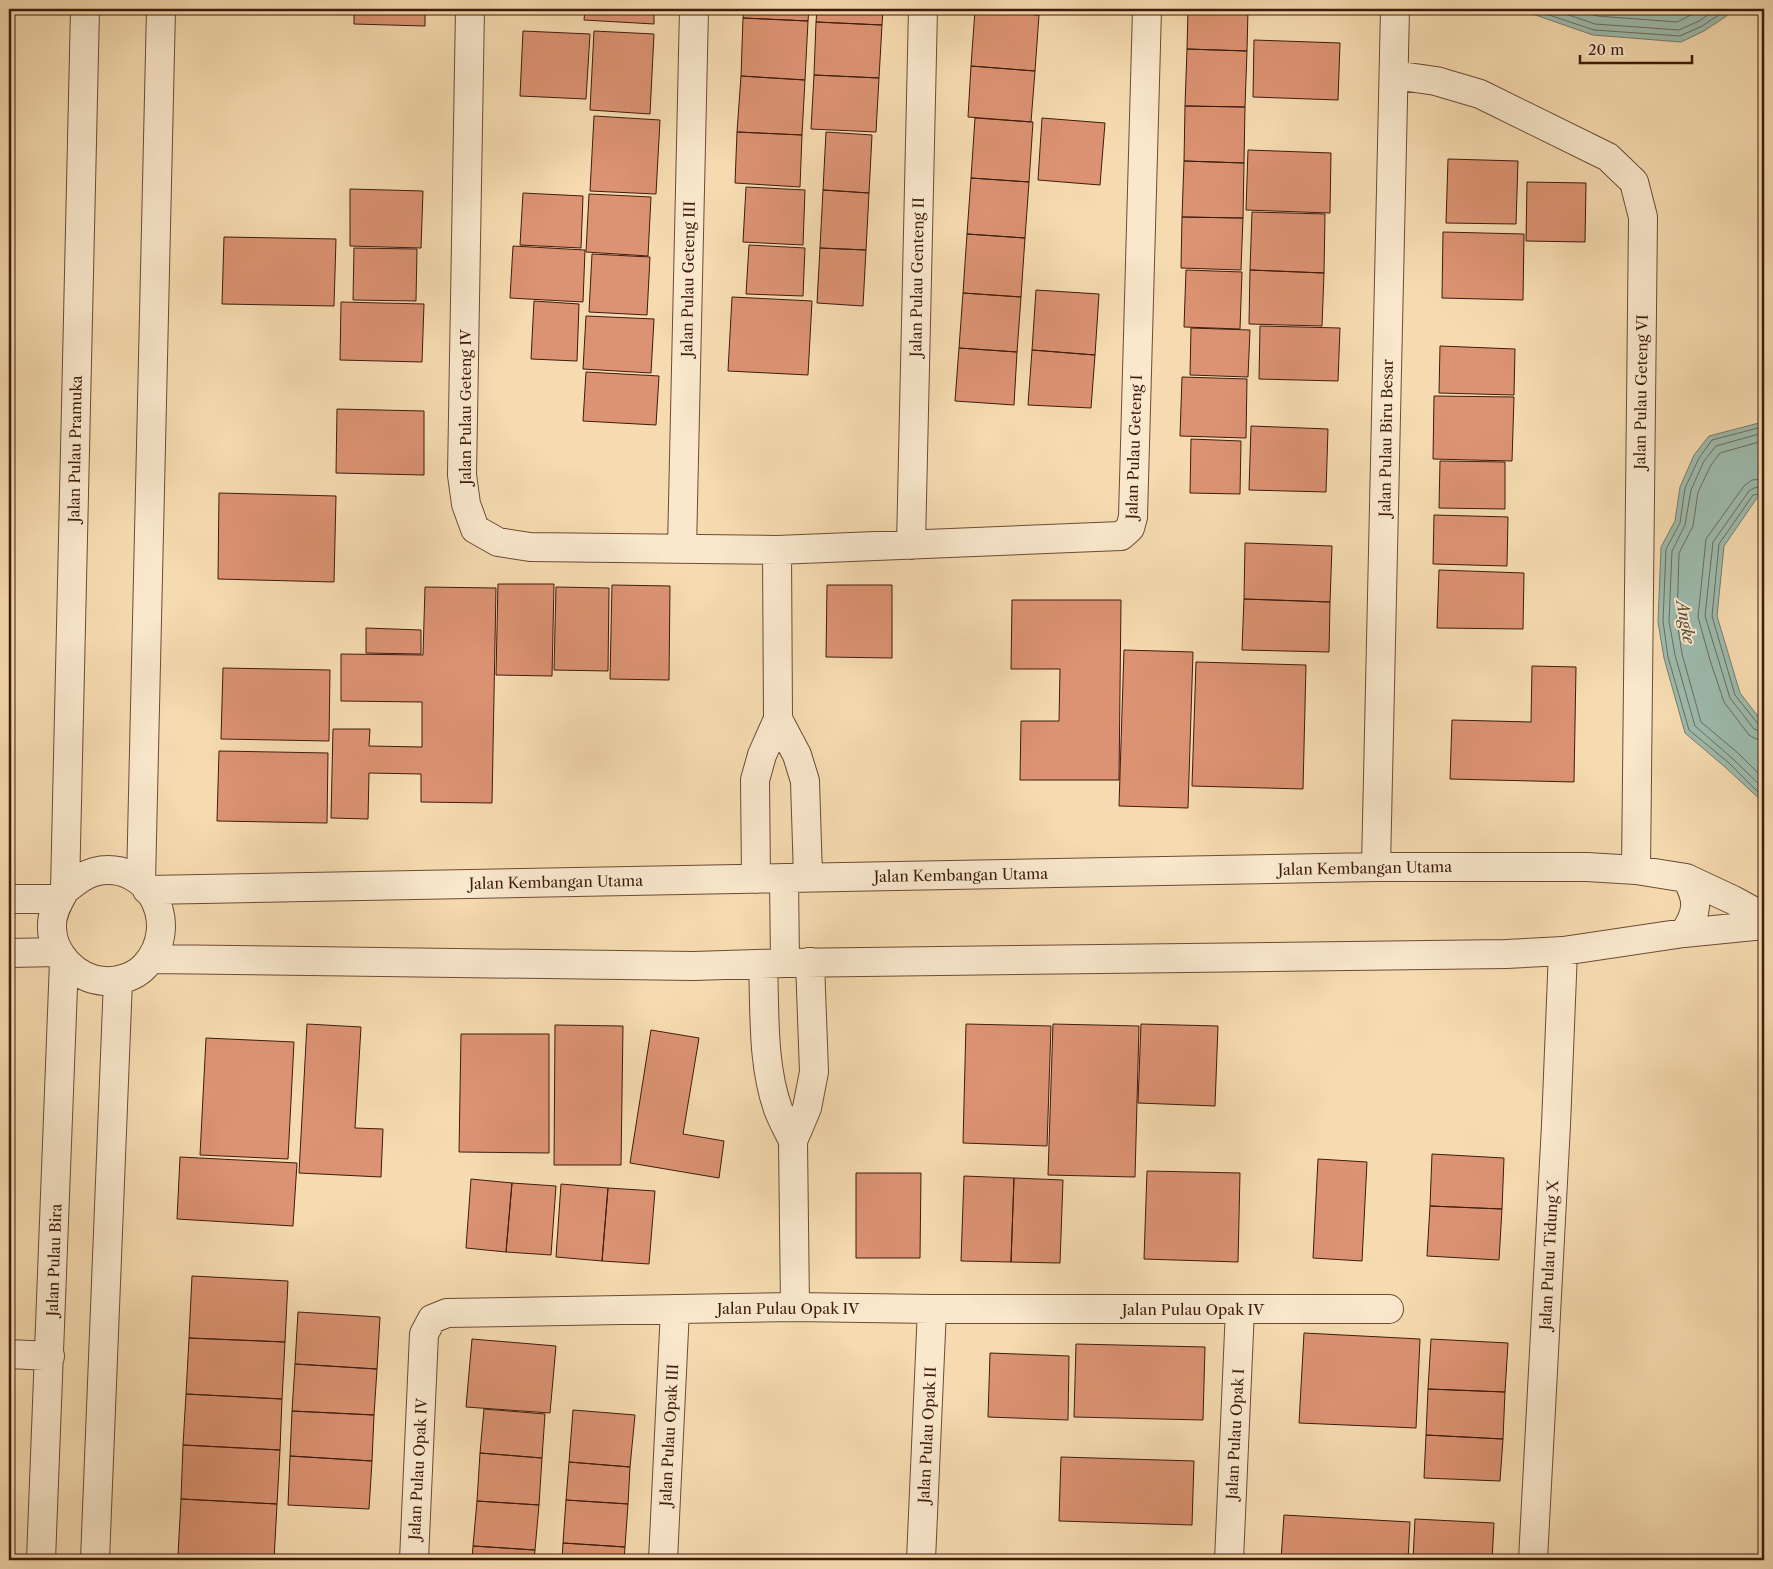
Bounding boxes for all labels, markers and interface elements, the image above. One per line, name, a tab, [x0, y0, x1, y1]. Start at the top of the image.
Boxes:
scale bar	[1580, 32, 1693, 64]
text: 20 m	[1588, 40, 1624, 59]
street label: Jalan Pulau Genteng II	[906, 197, 928, 359]
street label: Jalan Pulau Geteng III	[677, 201, 699, 359]
street label: Jalan Pulau Geteng VI	[1630, 314, 1652, 472]
street label: Jalan Pulau Geteng IV	[456, 328, 475, 487]
street label: Jalan Pulau Biru Besar	[1375, 358, 1397, 519]
street label: Jalan Pulau Geteng I	[1122, 374, 1146, 522]
street label: Jalan Pulau Pramuka	[64, 375, 86, 525]
water label: Angke	[1672, 596, 1700, 647]
street label: Jalan Kembangan Utama	[1276, 857, 1452, 879]
street label: Jalan Kembangan Utama	[872, 864, 1048, 886]
street label: Jalan Kembangan Utama	[467, 871, 643, 893]
street label: Jalan Pulau Tidung X	[1535, 1179, 1562, 1332]
street label: Jalan Pulau Bira	[42, 1203, 65, 1319]
street label: Jalan Pulau Opak IV	[715, 1299, 860, 1318]
street label: Jalan Pulau Opak IV	[1120, 1300, 1265, 1319]
street label: Jalan Pulau Opak III	[656, 1363, 682, 1509]
street label: Jalan Pulau Opak II	[914, 1366, 940, 1506]
street label: Jalan Pulau Opak I	[1222, 1368, 1248, 1502]
street label: Jalan Pulau Opak IV	[405, 1396, 431, 1542]

